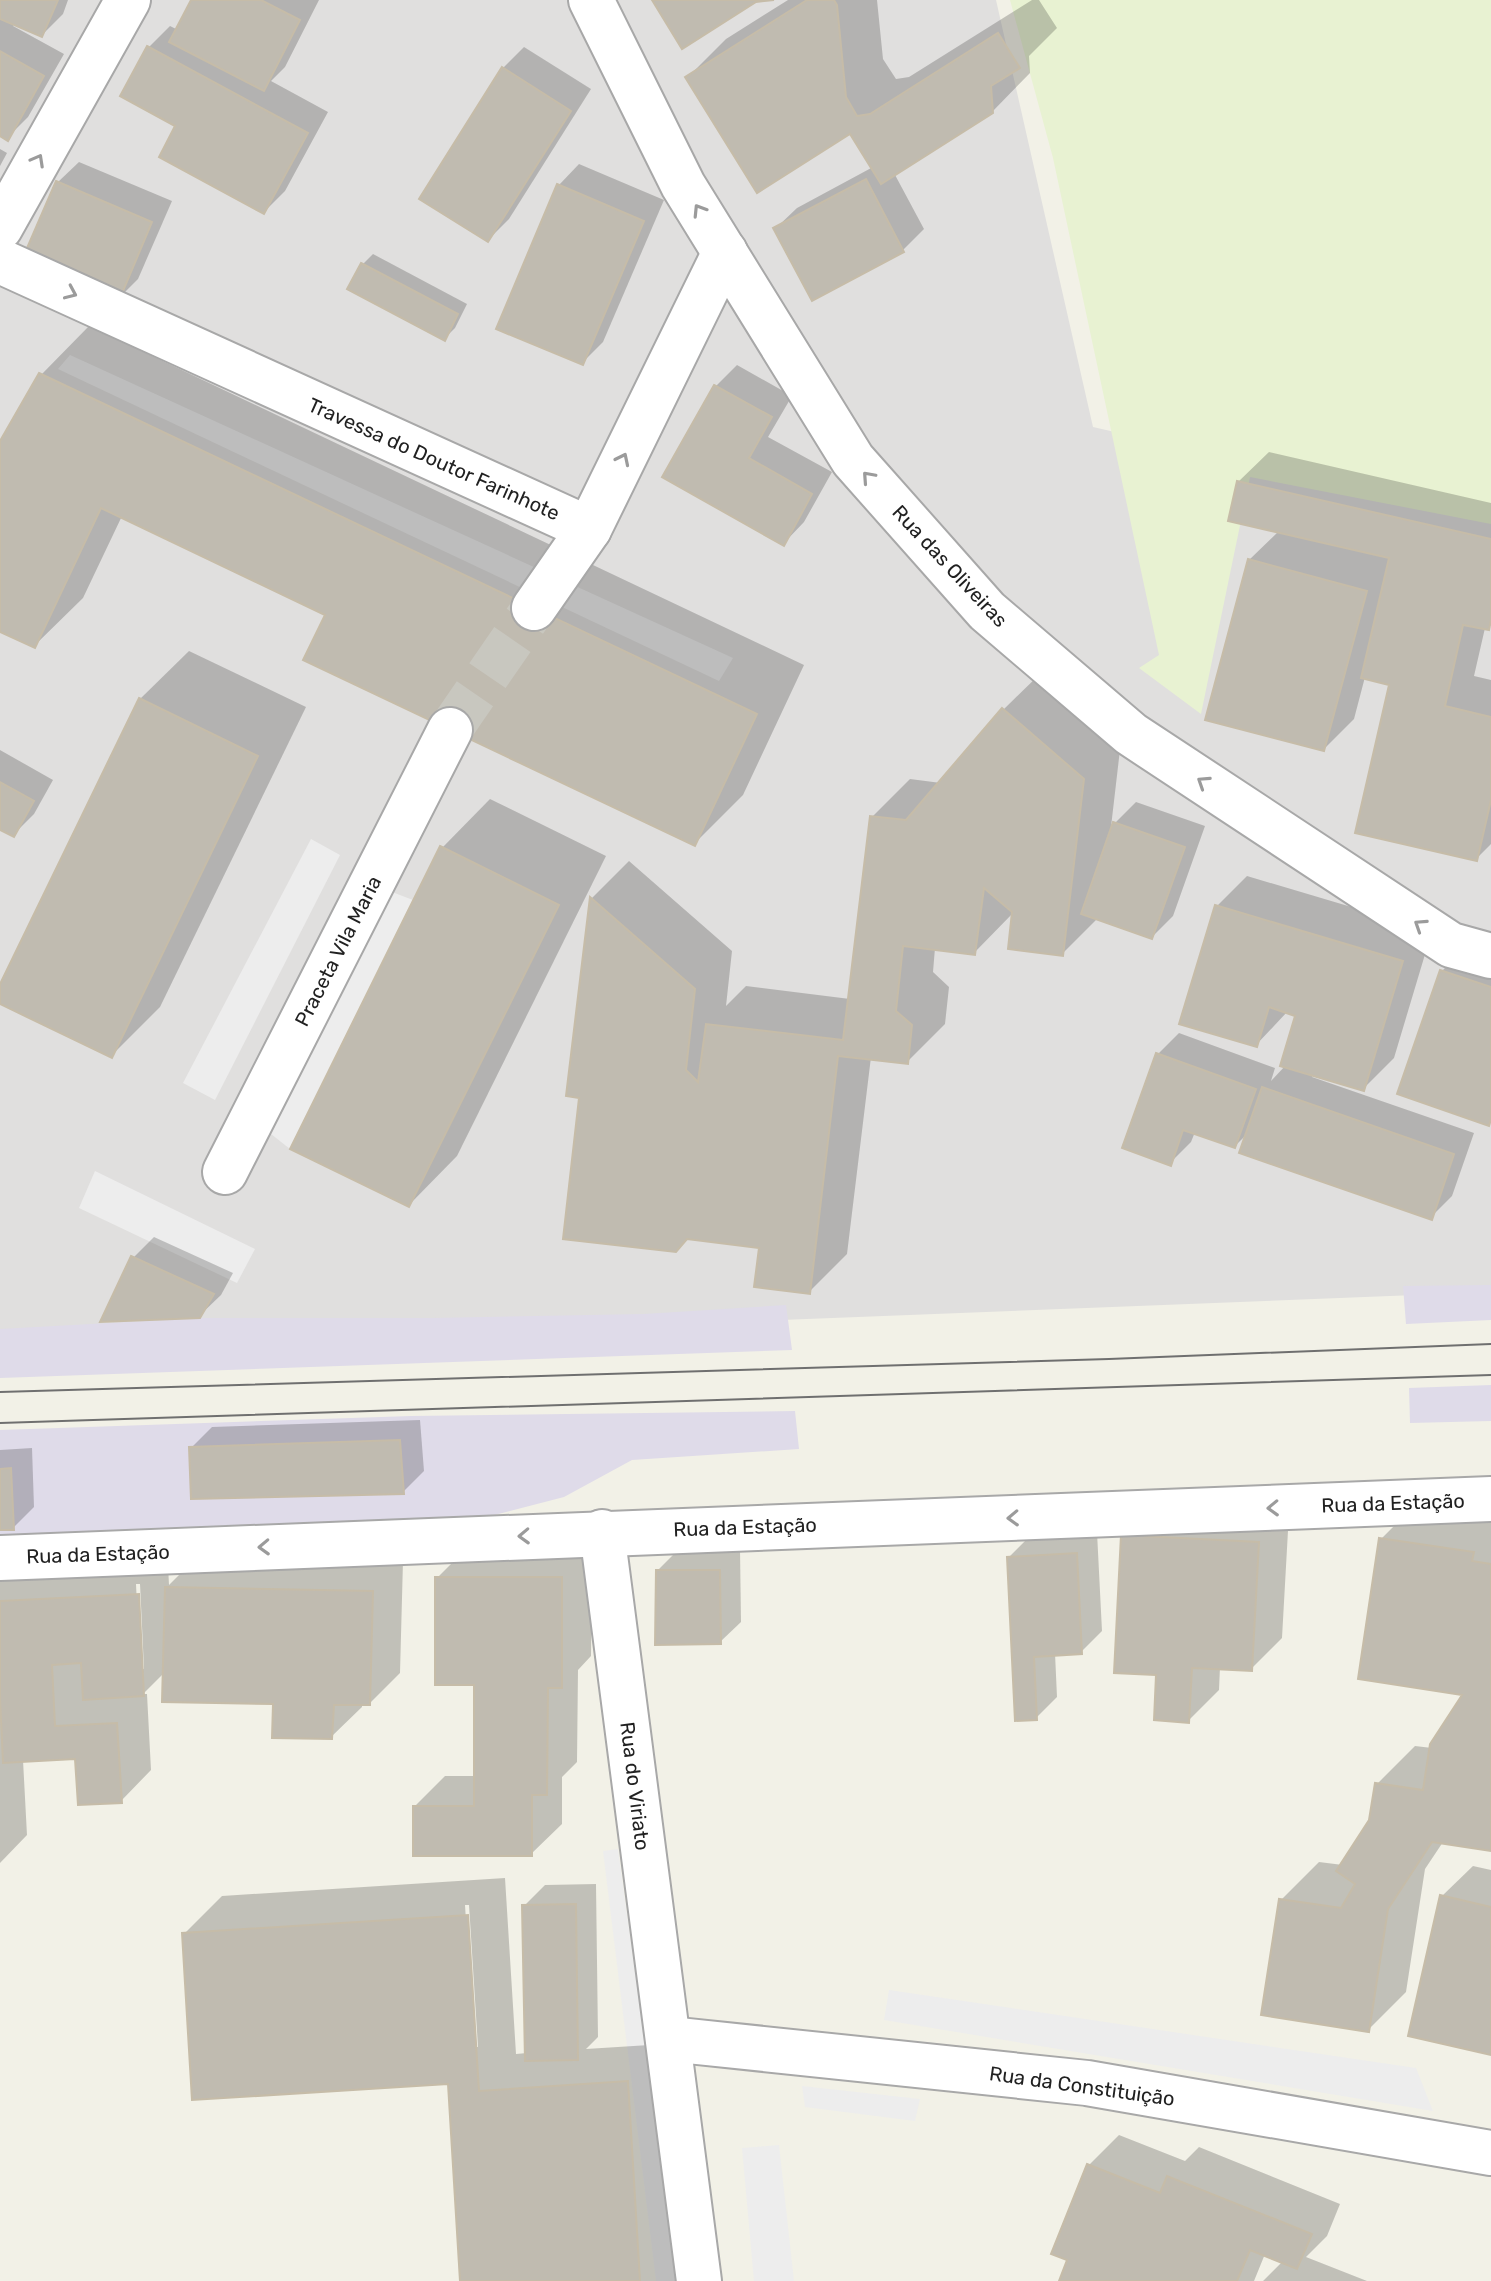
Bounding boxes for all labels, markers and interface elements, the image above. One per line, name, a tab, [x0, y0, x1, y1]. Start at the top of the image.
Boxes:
one-way arrow	[28, 154, 44, 168]
one-way arrow	[693, 204, 708, 219]
one-way arrow	[63, 283, 77, 299]
street label: Travessa do Doutor Farinhote	[305, 393, 563, 525]
one-way arrow	[613, 452, 629, 467]
one-way arrow	[863, 471, 878, 486]
street label: Rua das Oliveiras	[887, 500, 1013, 632]
one-way arrow	[1198, 777, 1212, 792]
street label: Praceta Vila Maria	[290, 872, 386, 1030]
one-way arrow	[1415, 920, 1429, 935]
street label: Rua da Estação	[1321, 1489, 1465, 1517]
one-way arrow	[1266, 1499, 1279, 1516]
one-way arrow	[1006, 1509, 1019, 1526]
street label: Rua da Estação	[673, 1513, 817, 1541]
one-way arrow	[517, 1527, 530, 1544]
one-way arrow	[257, 1538, 270, 1555]
street label: Rua da Estação	[26, 1540, 170, 1568]
street label: Rua do Viriato	[615, 1720, 655, 1852]
street label: Rua da Constituição	[988, 2061, 1176, 2111]

